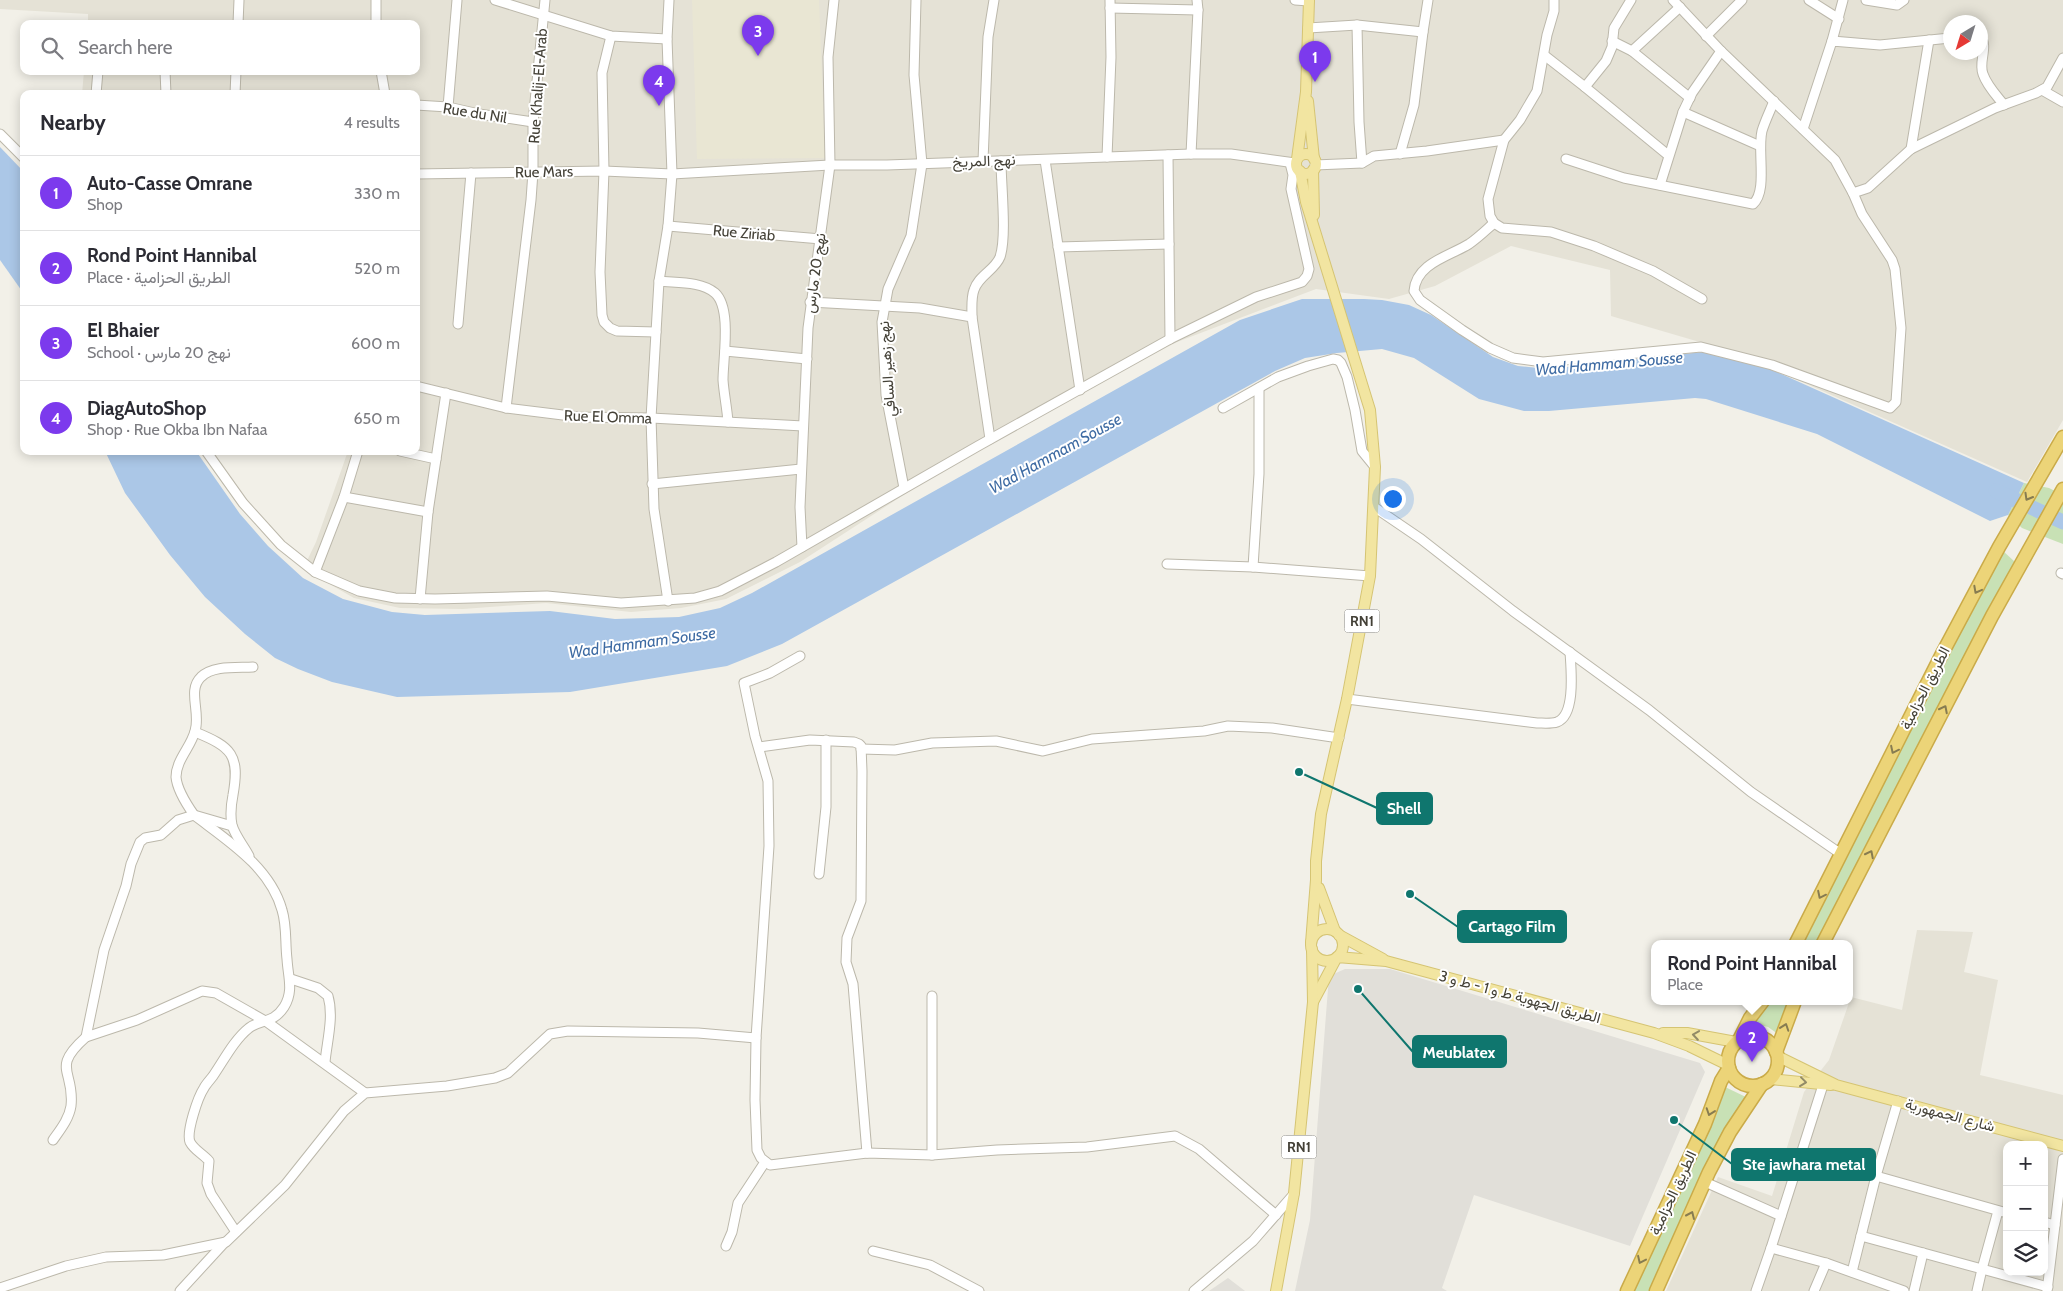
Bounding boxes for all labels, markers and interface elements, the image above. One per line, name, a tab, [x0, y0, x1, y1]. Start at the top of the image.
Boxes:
pin: 3	[742, 15, 774, 56]
north arrow	[1943, 15, 1988, 60]
search box	[20, 20, 420, 75]
street label: Rue Khalij-El-Arab	[525, 28, 551, 144]
icon: search	[38, 34, 66, 62]
text: Search here	[78, 36, 172, 59]
pin: 1	[1299, 41, 1331, 82]
pin: 4	[643, 65, 675, 106]
street label: Rue du Nil	[442, 99, 509, 127]
text: Nearby	[40, 110, 106, 135]
text: 4 results	[343, 113, 400, 132]
street label: نهج المريخ	[952, 151, 1016, 173]
street label: Rue Mars	[515, 162, 573, 182]
text: Auto-Casse Omrane	[87, 172, 252, 195]
text: 1	[53, 184, 59, 203]
text: 330 m	[354, 184, 400, 203]
text: Shop	[87, 195, 123, 214]
street label: Rue Ziriab	[712, 221, 776, 245]
street label: نهج 20 مارس	[800, 232, 832, 315]
text: Rond Point Hannibal	[87, 244, 257, 267]
text: 2	[52, 259, 60, 278]
text: 520 m	[354, 259, 400, 278]
text: Place · الطريق الحزامية	[87, 268, 231, 287]
text: El Bhaier	[87, 319, 159, 342]
street label: نهج زهير السافي	[875, 320, 903, 417]
text: 3	[52, 334, 60, 353]
text: 600 m	[351, 334, 400, 353]
text: School · نهج 20 مارس	[87, 343, 231, 362]
water label: Wad Hammam Sousse	[1534, 348, 1684, 379]
text: DiagAutoShop	[87, 397, 206, 420]
street label: Rue El Omma	[564, 406, 653, 428]
text: 4	[51, 409, 61, 428]
text: 650 m	[353, 409, 400, 428]
water label: Wad Hammam Sousse	[986, 409, 1125, 498]
text: Shop · Rue Okba Ibn Nafaa	[87, 420, 267, 439]
your location	[1380, 486, 1406, 512]
one-way arrow	[2024, 492, 2034, 501]
one-way arrow	[1973, 585, 1983, 594]
road number: RN1	[1344, 610, 1380, 632]
water label: Wad Hammam Sousse	[567, 623, 717, 662]
street label: الطريق الحزامية	[1896, 643, 1955, 733]
one-way arrow	[1938, 705, 1948, 714]
one-way arrow	[1890, 745, 1900, 754]
callout: Shell	[1377, 793, 1432, 824]
text: Shell	[1387, 799, 1421, 818]
one-way arrow	[1864, 850, 1874, 859]
one-way arrow	[1817, 890, 1827, 899]
callout: Cartago Film	[1458, 911, 1566, 942]
text: Cartago Film	[1468, 917, 1556, 936]
popup	[1651, 940, 1853, 1005]
text: Rond Point Hannibal	[1667, 952, 1837, 975]
street label: الطريق الجهوية ط و 1 - ط و 3	[1437, 967, 1603, 1028]
text: Place	[1667, 975, 1703, 994]
pin: 2	[1736, 1021, 1768, 1062]
one-way arrow	[1779, 1023, 1789, 1031]
one-way arrow	[1691, 1030, 1700, 1040]
callout: Meublatex	[1413, 1036, 1506, 1067]
text: Meublatex	[1423, 1043, 1496, 1062]
one-way arrow	[1800, 1076, 1808, 1087]
street label: شارع الجمهورية	[1903, 1094, 1997, 1138]
one-way arrow	[1705, 1107, 1715, 1116]
road number: RN1	[1282, 1136, 1316, 1158]
map controls	[2003, 1141, 2048, 1276]
button: +	[2003, 1141, 2048, 1186]
street label: الطريق الحزامية	[1646, 1148, 1701, 1238]
callout: Ste jawhara metal	[1732, 1149, 1875, 1180]
text: Ste jawhara metal	[1743, 1155, 1866, 1174]
button: −	[2003, 1186, 2048, 1231]
one-way arrow	[1684, 1211, 1695, 1220]
button: layers	[2003, 1231, 2048, 1276]
one-way arrow	[1637, 1255, 1648, 1264]

